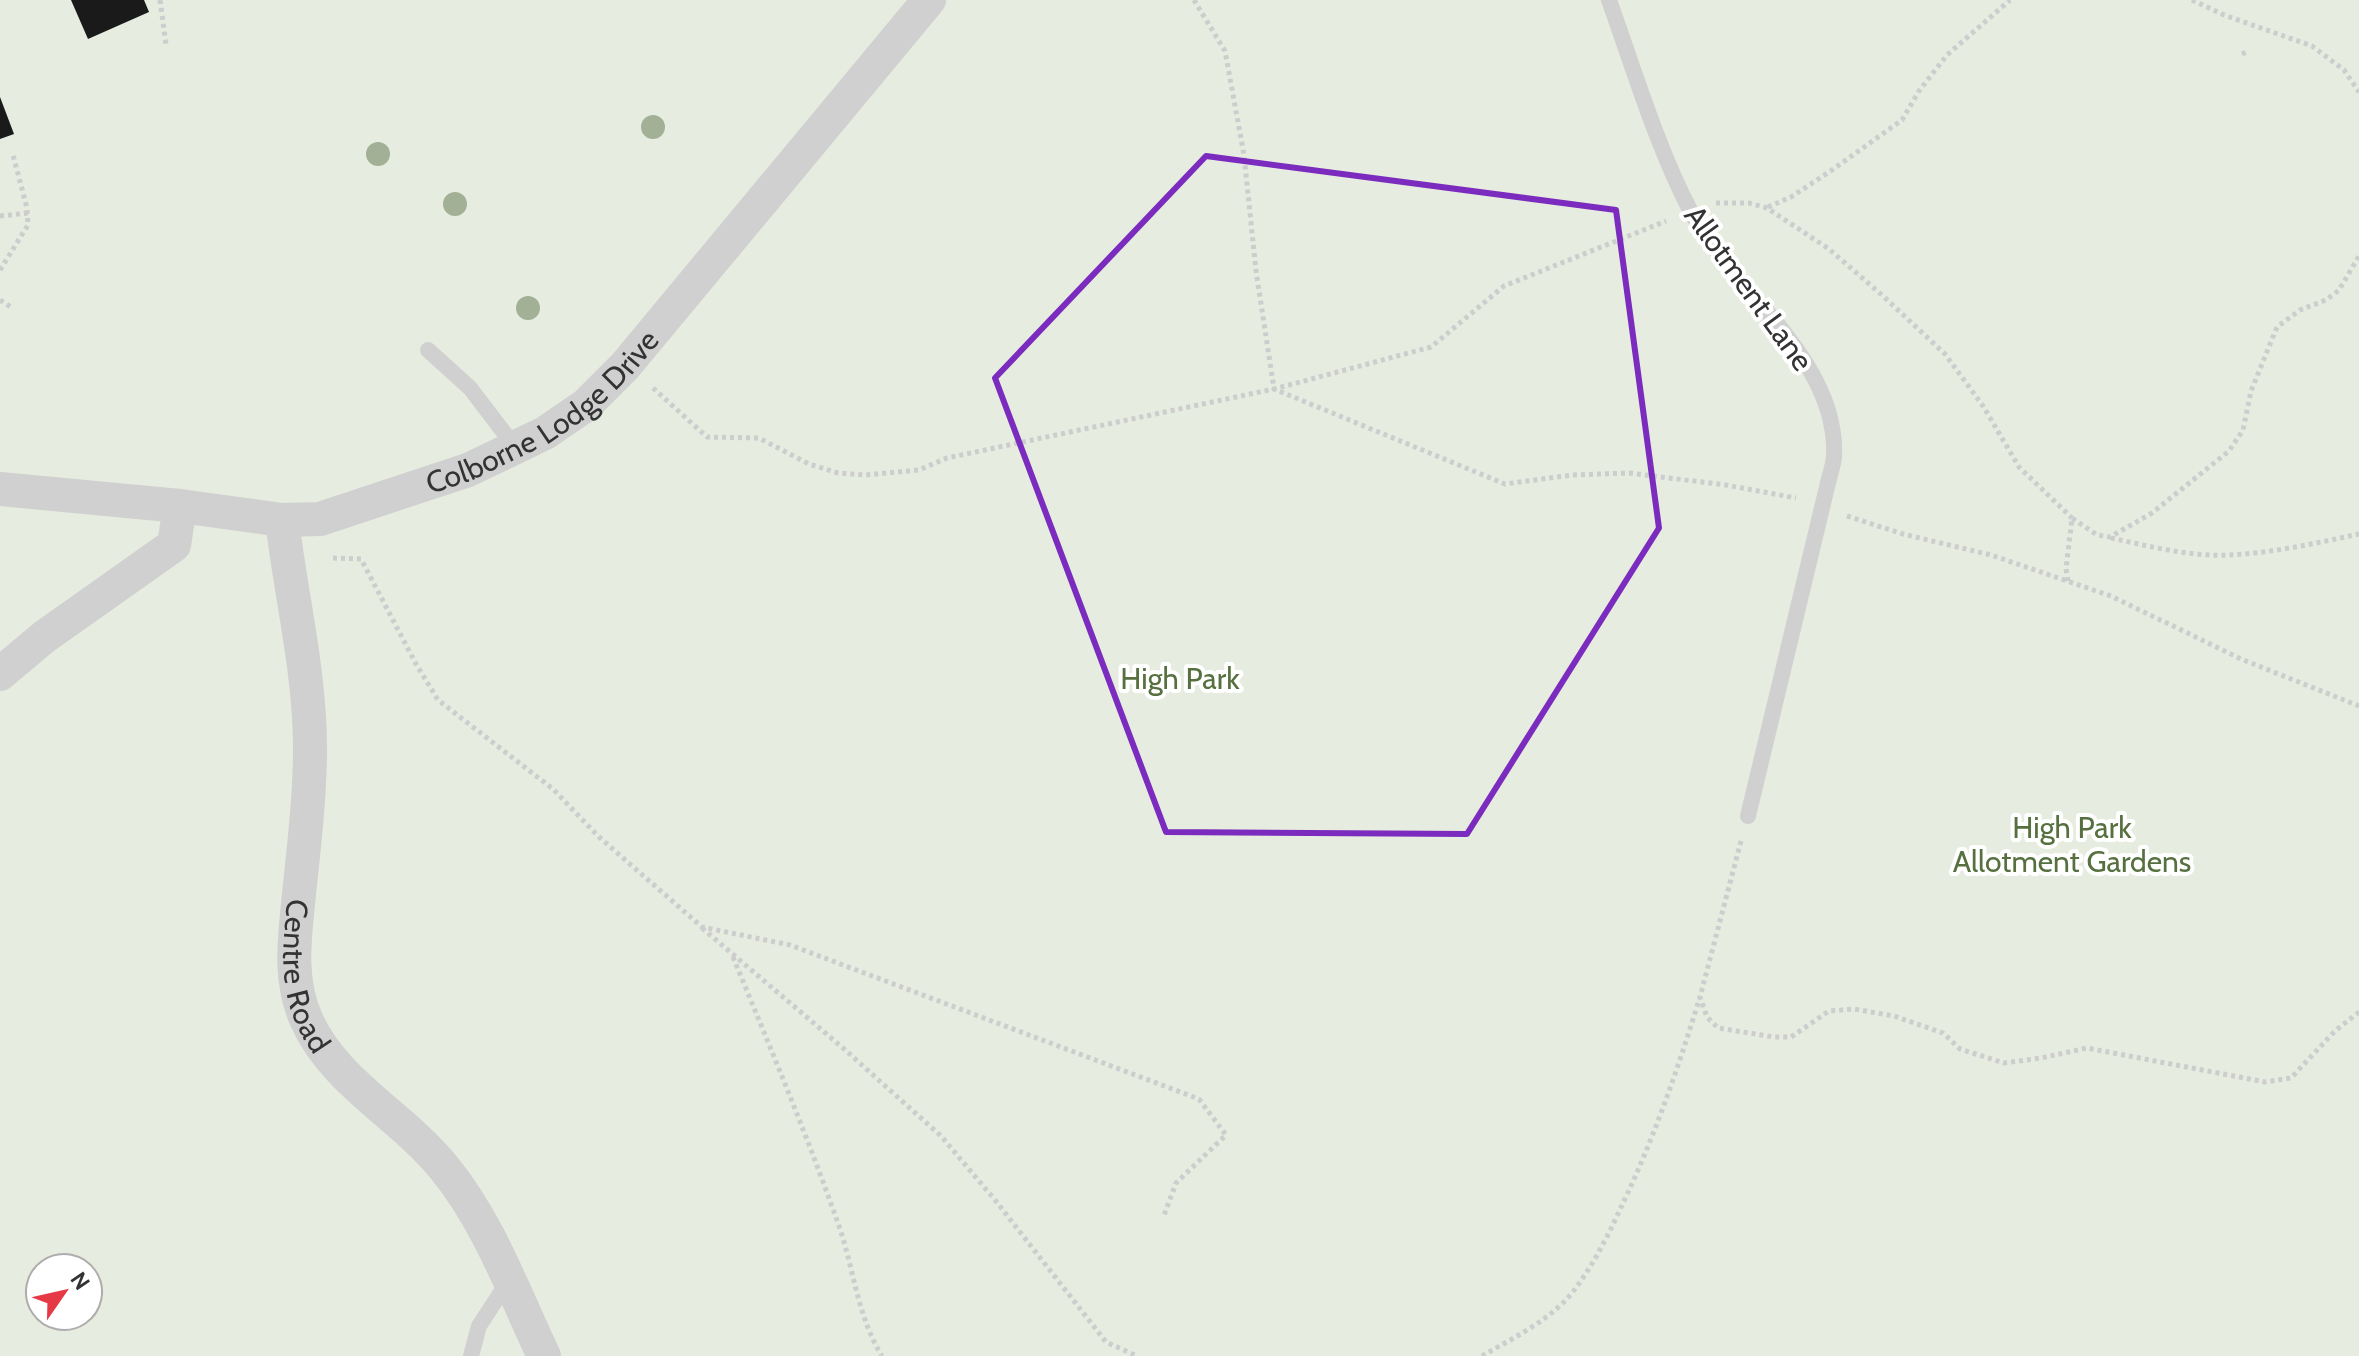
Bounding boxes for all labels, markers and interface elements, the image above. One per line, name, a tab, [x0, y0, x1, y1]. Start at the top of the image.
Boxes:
street label: Allotment Lane	[1677, 198, 1821, 378]
street label: Colborne Lodge Drive	[421, 322, 666, 501]
park label: High Park	[1120, 660, 1240, 697]
park label: High Park Allotment Gardens	[1953, 809, 2191, 880]
street label: Centre Road	[276, 897, 339, 1060]
north arrow	[24, 1252, 104, 1332]
text: N	[65, 1267, 96, 1295]

